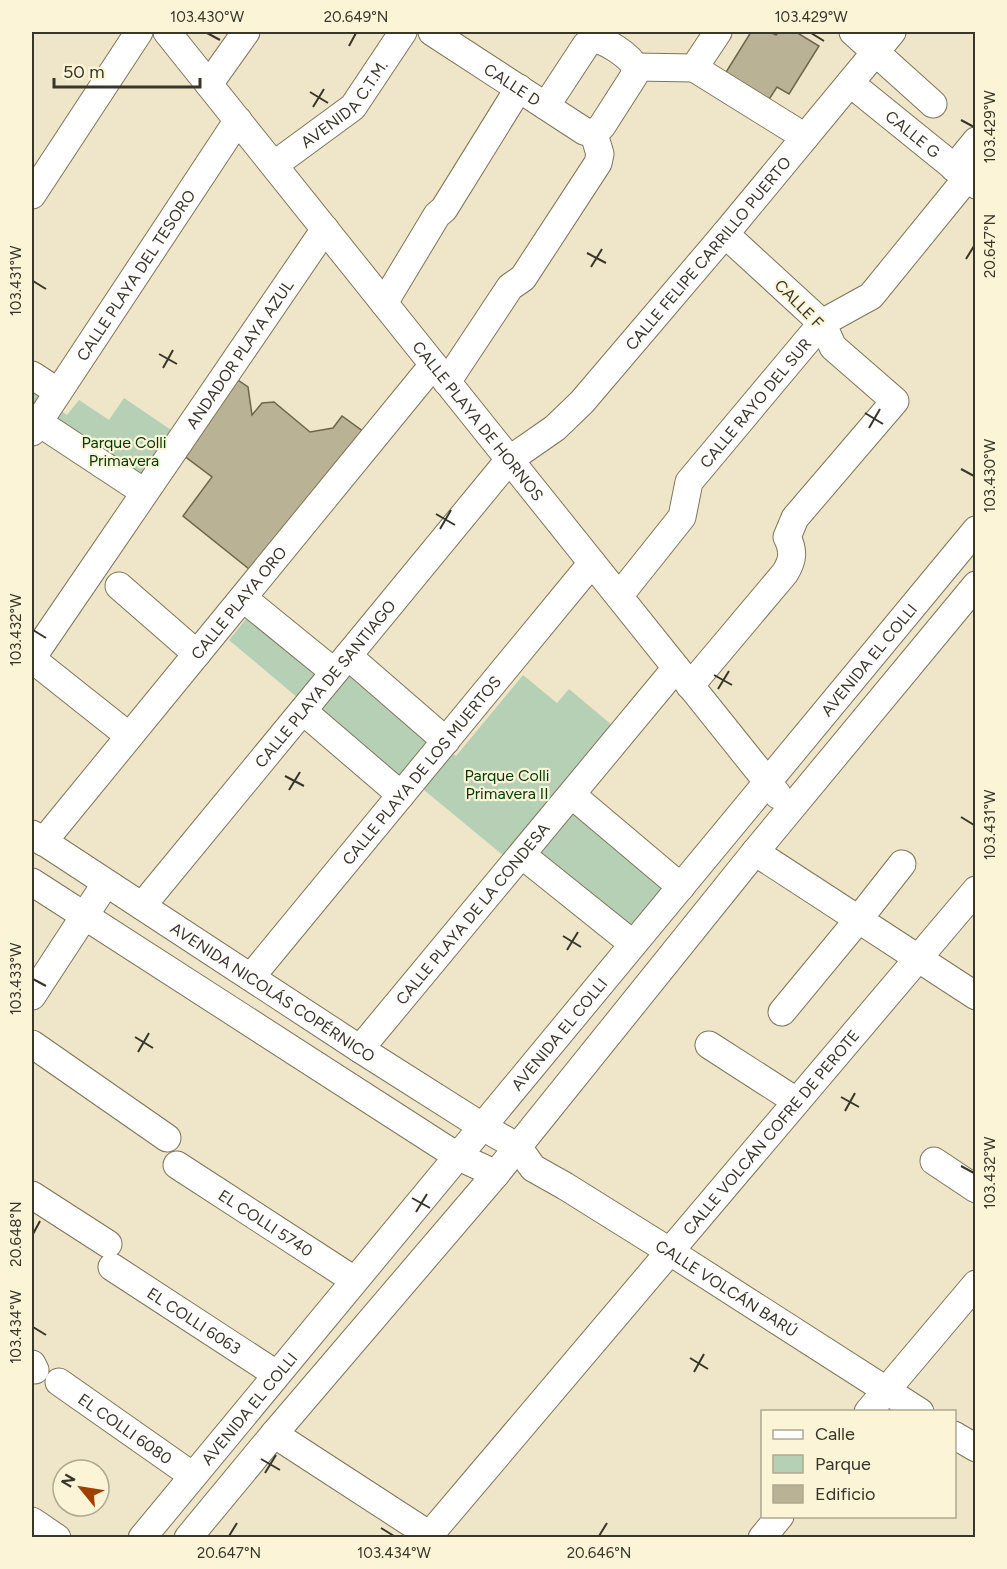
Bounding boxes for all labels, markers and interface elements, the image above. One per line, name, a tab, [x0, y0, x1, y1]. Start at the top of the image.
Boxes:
text: 103.430°W	[170, 8, 245, 26]
text: 20.649°N	[324, 8, 388, 26]
text: 103.429°W	[774, 8, 848, 26]
scale bar	[54, 51, 200, 89]
street label: AVENIDA C.T.M.	[297, 56, 391, 152]
street label: CALLE D	[481, 59, 544, 110]
text: 50 m	[63, 61, 105, 83]
text: 103.429°W	[981, 90, 999, 164]
street label: CALLE G	[882, 106, 944, 162]
street label: CALLE FELIPE CARRILLO PUERTO	[621, 153, 795, 354]
street label: CALLE PLAYA DEL TESORO	[72, 186, 199, 364]
text: 20.647°N	[981, 214, 999, 278]
text: 103.431°W	[7, 245, 25, 316]
street label: ANDADOR PLAYA AZUL	[182, 276, 297, 432]
street label: CALLE F	[771, 276, 828, 333]
street label: CALLE RAYO DEL SUR	[696, 334, 815, 471]
street label: CALLE PLAYA DE HORNOS	[409, 337, 548, 504]
park label: Parque Colli Primavera	[81, 433, 167, 470]
text: 103.430°W	[981, 438, 999, 513]
street label: CALLE PLAYA ORO	[187, 543, 290, 663]
text: 103.432°W	[7, 593, 25, 666]
street label: CALLE PLAYA DE SANTIAGO	[251, 596, 399, 771]
street label: AVENIDA EL COLLI	[817, 600, 921, 720]
street label: CALLE PLAYA DE LOS MUERTOS	[338, 672, 505, 869]
park label: Parque Colli Primavera II	[464, 766, 550, 803]
text: 103.431°W	[981, 789, 999, 860]
street label: CALLE PLAYA DE LA CONDESA	[392, 819, 553, 1008]
street label: AVENIDA NICOLÁS COPÉRNICO	[167, 918, 379, 1066]
text: 103.433°W	[7, 942, 25, 1015]
street label: AVENIDA EL COLLI	[507, 974, 611, 1094]
street label: CALLE VOLCÁN COFRE DE PEROTE	[679, 1026, 863, 1239]
text: 103.432°W	[981, 1136, 999, 1209]
street label: EL COLLI 5740	[215, 1185, 317, 1260]
text: 20.648°N	[7, 1201, 25, 1267]
street label: CALLE VOLCÁN BARÚ	[652, 1236, 801, 1341]
street label: EL COLLI 6063	[144, 1283, 244, 1358]
text: 103.434°W	[7, 1289, 25, 1364]
street label: AVENIDA EL COLLI	[197, 1349, 301, 1469]
street label: EL COLLI 6080	[75, 1389, 176, 1468]
legend	[761, 1410, 956, 1518]
text: Calle	[815, 1423, 855, 1445]
text: Parque	[815, 1453, 871, 1475]
north arrow	[51, 1458, 111, 1518]
text: N	[57, 1471, 80, 1491]
text: Edificio	[815, 1483, 876, 1505]
text: 20.647°N	[197, 1544, 261, 1562]
text: 103.434°W	[357, 1544, 432, 1562]
text: 20.646°N	[567, 1544, 631, 1562]

